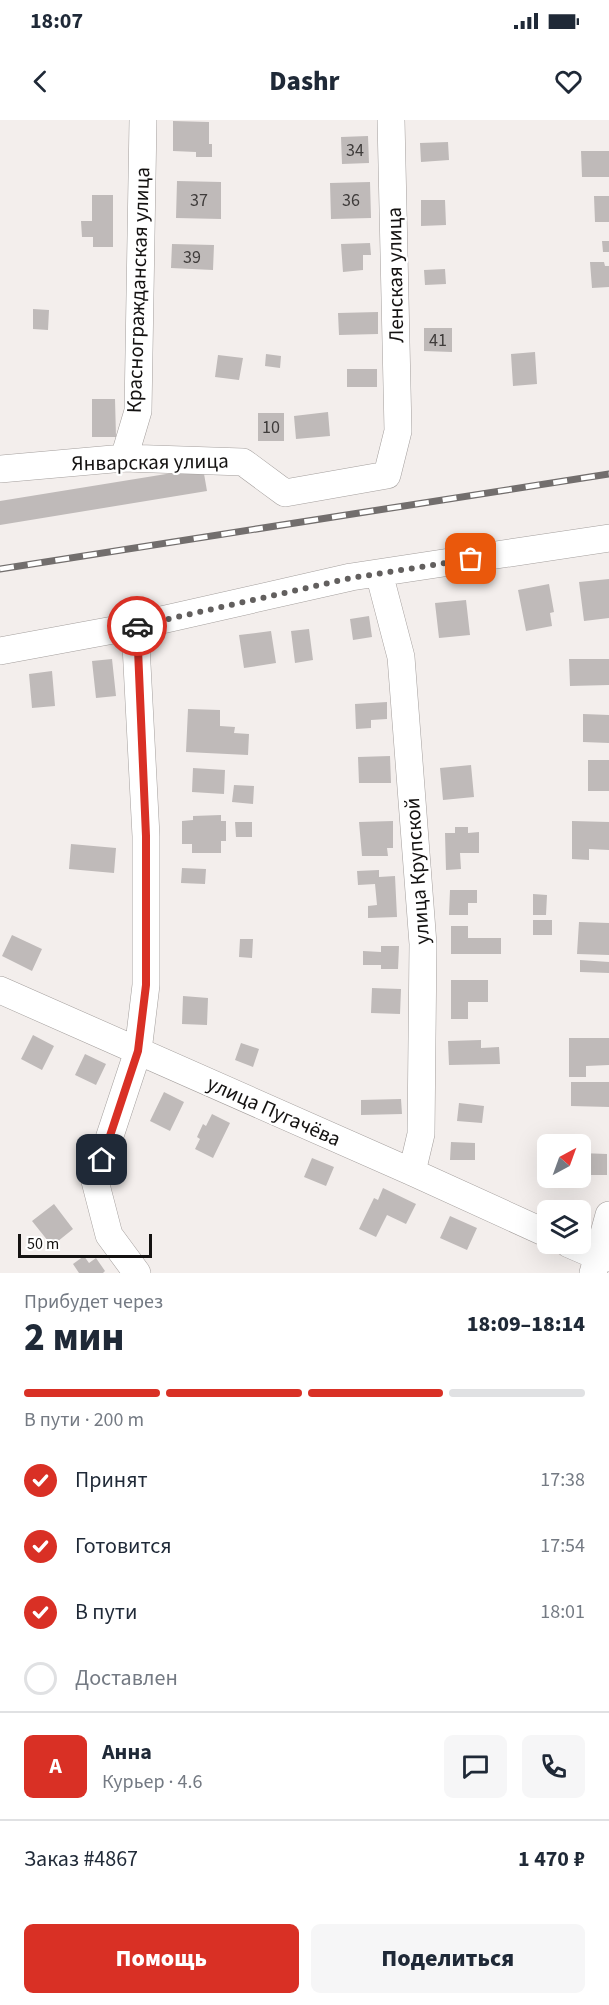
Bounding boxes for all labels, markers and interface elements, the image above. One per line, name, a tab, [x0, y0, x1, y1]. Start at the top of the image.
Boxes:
text: 18:07	[30, 5, 83, 37]
text: Dashr	[269, 62, 340, 101]
icon: back	[24, 65, 57, 98]
icon: heart	[552, 65, 585, 98]
house number: 34	[346, 138, 364, 163]
street label: Красногражданская улица	[119, 166, 157, 414]
house number: 37	[190, 188, 208, 213]
house number: 36	[342, 188, 360, 213]
street label: Ленская улица	[379, 207, 411, 343]
house number: 39	[183, 245, 201, 270]
house number: 41	[429, 328, 447, 353]
house number: 10	[262, 415, 280, 440]
street label: Январская улица	[71, 446, 229, 478]
pin	[445, 533, 496, 584]
icon: bag	[454, 542, 487, 575]
courier	[107, 596, 167, 656]
icon: car	[121, 610, 154, 643]
street label: улица Крупской	[397, 797, 437, 945]
street label: улица Пугачёва	[202, 1068, 346, 1154]
pin	[76, 1134, 127, 1185]
north arrow	[537, 1134, 591, 1188]
map controls	[537, 1134, 591, 1254]
icon: home	[85, 1143, 118, 1176]
button: layers	[537, 1200, 591, 1254]
scale bar	[18, 1231, 152, 1258]
text: 50 m	[27, 1233, 59, 1255]
text: Прибудет через	[24, 1288, 163, 1316]
text: 18:09–18:14	[467, 1308, 585, 1340]
text: 2 мин	[24, 1310, 124, 1366]
text: В пути · 200 m	[24, 1406, 144, 1434]
icon: check	[24, 1464, 57, 1497]
text: Принят	[75, 1464, 148, 1496]
text: 17:38	[540, 1466, 585, 1494]
icon: check	[24, 1530, 57, 1563]
text: Готовится	[75, 1530, 172, 1562]
text: 17:54	[540, 1532, 585, 1560]
icon: check	[24, 1596, 57, 1629]
text: В пути	[75, 1596, 137, 1628]
text: 18:01	[540, 1598, 585, 1626]
text: Доставлен	[75, 1662, 178, 1694]
button: chat	[444, 1735, 507, 1798]
button: phone	[522, 1735, 585, 1798]
text: Анна	[102, 1736, 152, 1768]
text: А	[49, 1750, 62, 1782]
text: Курьер · 4.6	[102, 1768, 202, 1796]
text: Заказ #4867	[24, 1843, 138, 1875]
text: 1 470 ₽	[518, 1843, 585, 1875]
button: Помощь	[24, 1924, 299, 1993]
button: Поделиться	[311, 1924, 585, 1993]

